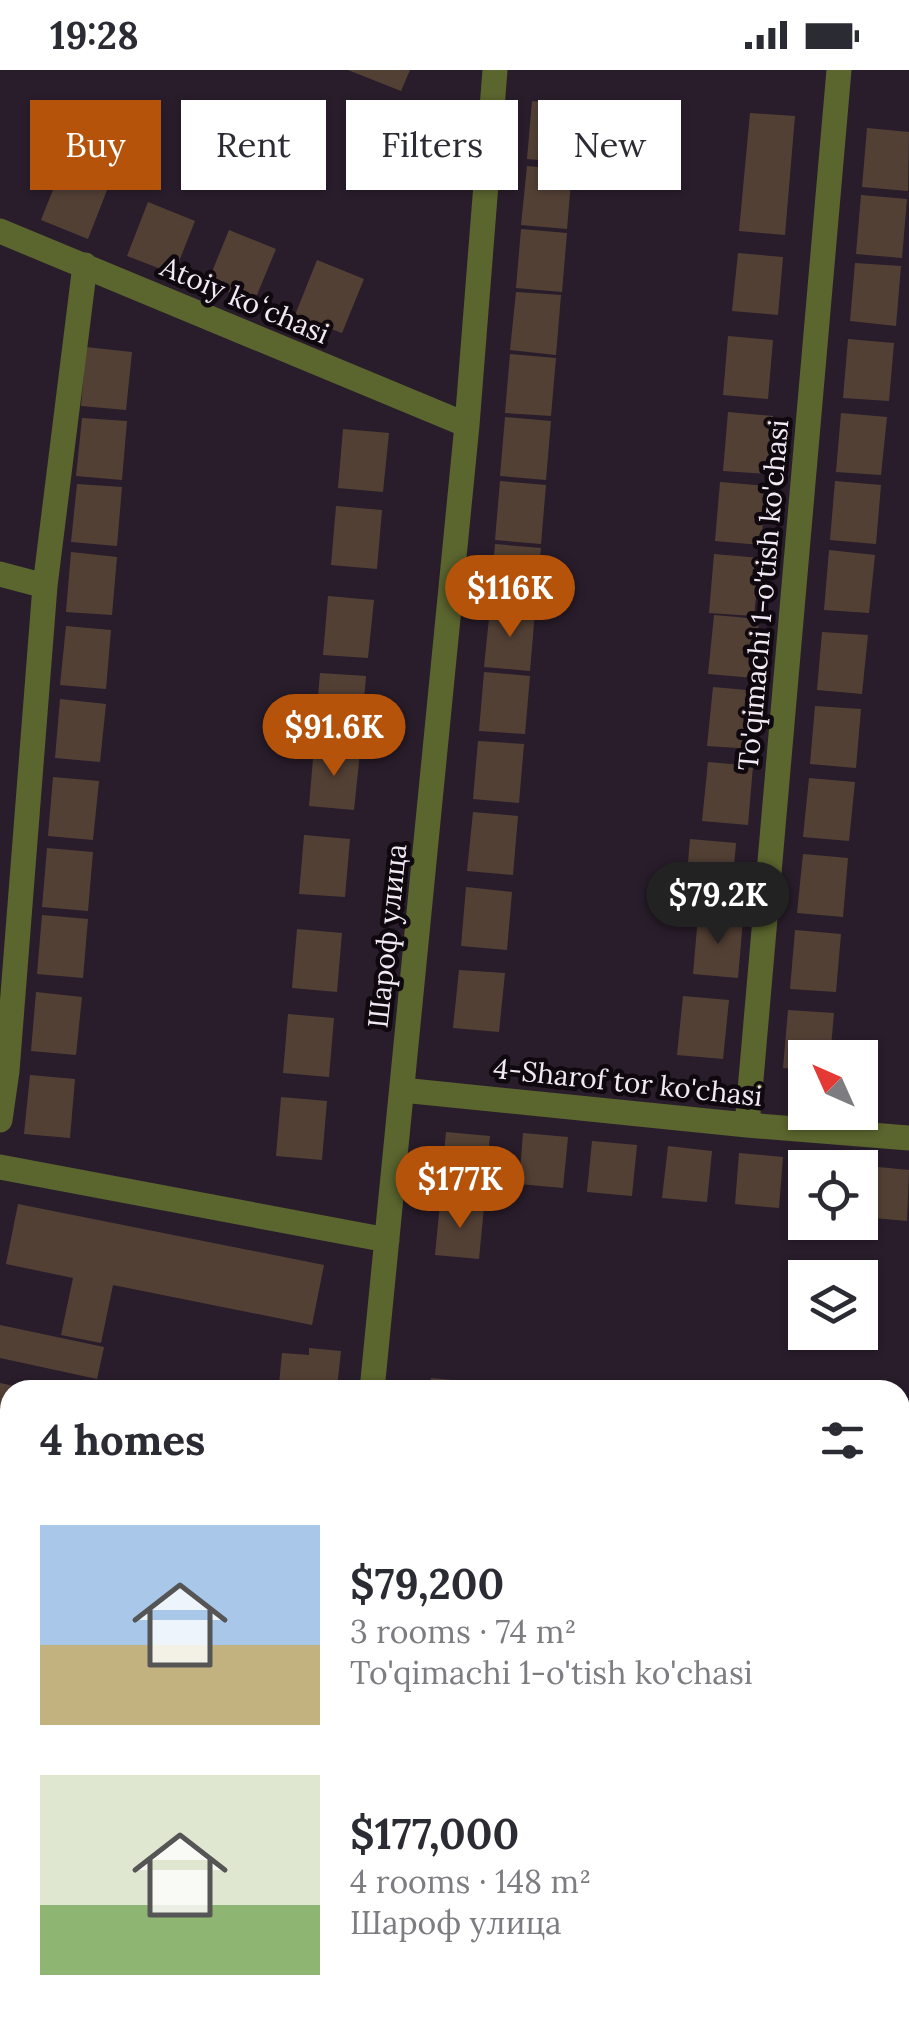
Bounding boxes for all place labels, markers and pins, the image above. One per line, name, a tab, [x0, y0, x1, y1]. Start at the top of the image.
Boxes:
pin: $116K	[440, 555, 580, 640]
pin: $91.6K	[253, 694, 415, 779]
pin: $79.2K	[637, 862, 799, 947]
pin: $177K	[390, 1146, 530, 1231]

